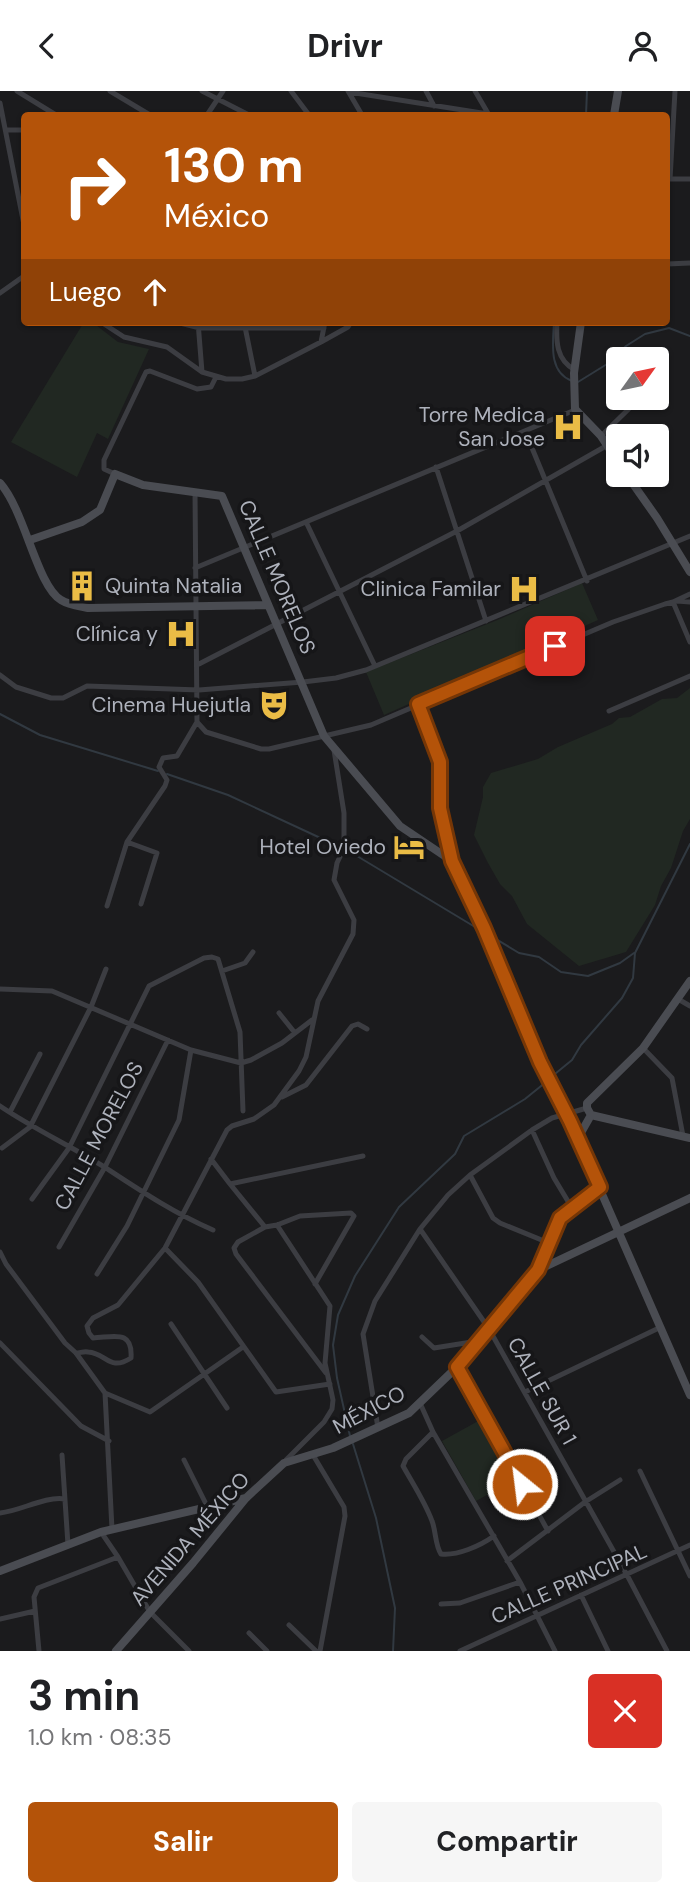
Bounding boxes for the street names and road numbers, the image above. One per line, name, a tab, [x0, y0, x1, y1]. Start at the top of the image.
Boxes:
street label: CALLE MORELOS	[232, 496, 322, 658]
street label: CALLE MORELOS	[48, 1057, 150, 1215]
street label: CALLE SUR 1	[501, 1332, 583, 1450]
street label: MÉXICO	[328, 1379, 410, 1441]
street label: AVENIDA MÉXICO	[124, 1466, 256, 1612]
street label: CALLE PRINCIPAL	[487, 1537, 651, 1631]

